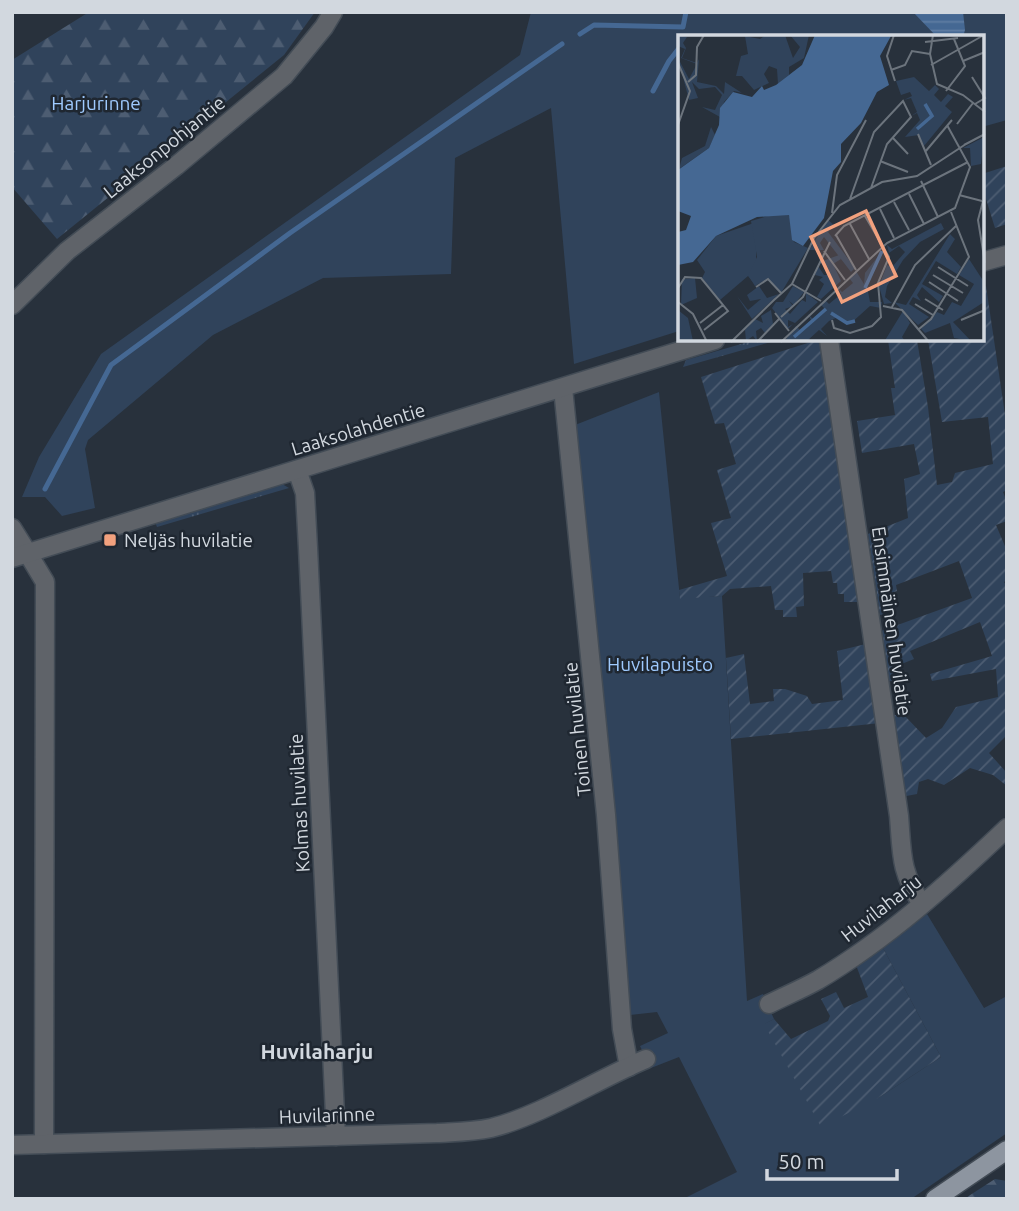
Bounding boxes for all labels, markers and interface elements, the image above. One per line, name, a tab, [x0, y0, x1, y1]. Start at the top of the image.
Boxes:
inset map	[678, 35, 984, 341]
street label: Laaksonpohjantie	[99, 91, 229, 203]
park label: Harjurinne	[51, 92, 141, 114]
street label: Laaksolahdentie	[288, 398, 428, 460]
street label: Ensimmäinen huvilatie	[868, 525, 916, 717]
place label: Neljäs huvilatie	[124, 529, 253, 551]
marker: Neljäs huvilatie	[102, 532, 118, 548]
park label: Huvilapuisto	[607, 653, 713, 675]
street label: Toinen huvilatie	[559, 661, 595, 797]
street label: Kolmas huvilatie	[284, 733, 314, 873]
street label: Huvilaharju	[836, 870, 926, 946]
district label: Huvilaharju	[261, 1039, 373, 1063]
street label: Huvilarinne	[278, 1102, 376, 1128]
scale bar	[767, 1138, 897, 1182]
text: 50 m	[778, 1149, 825, 1173]

